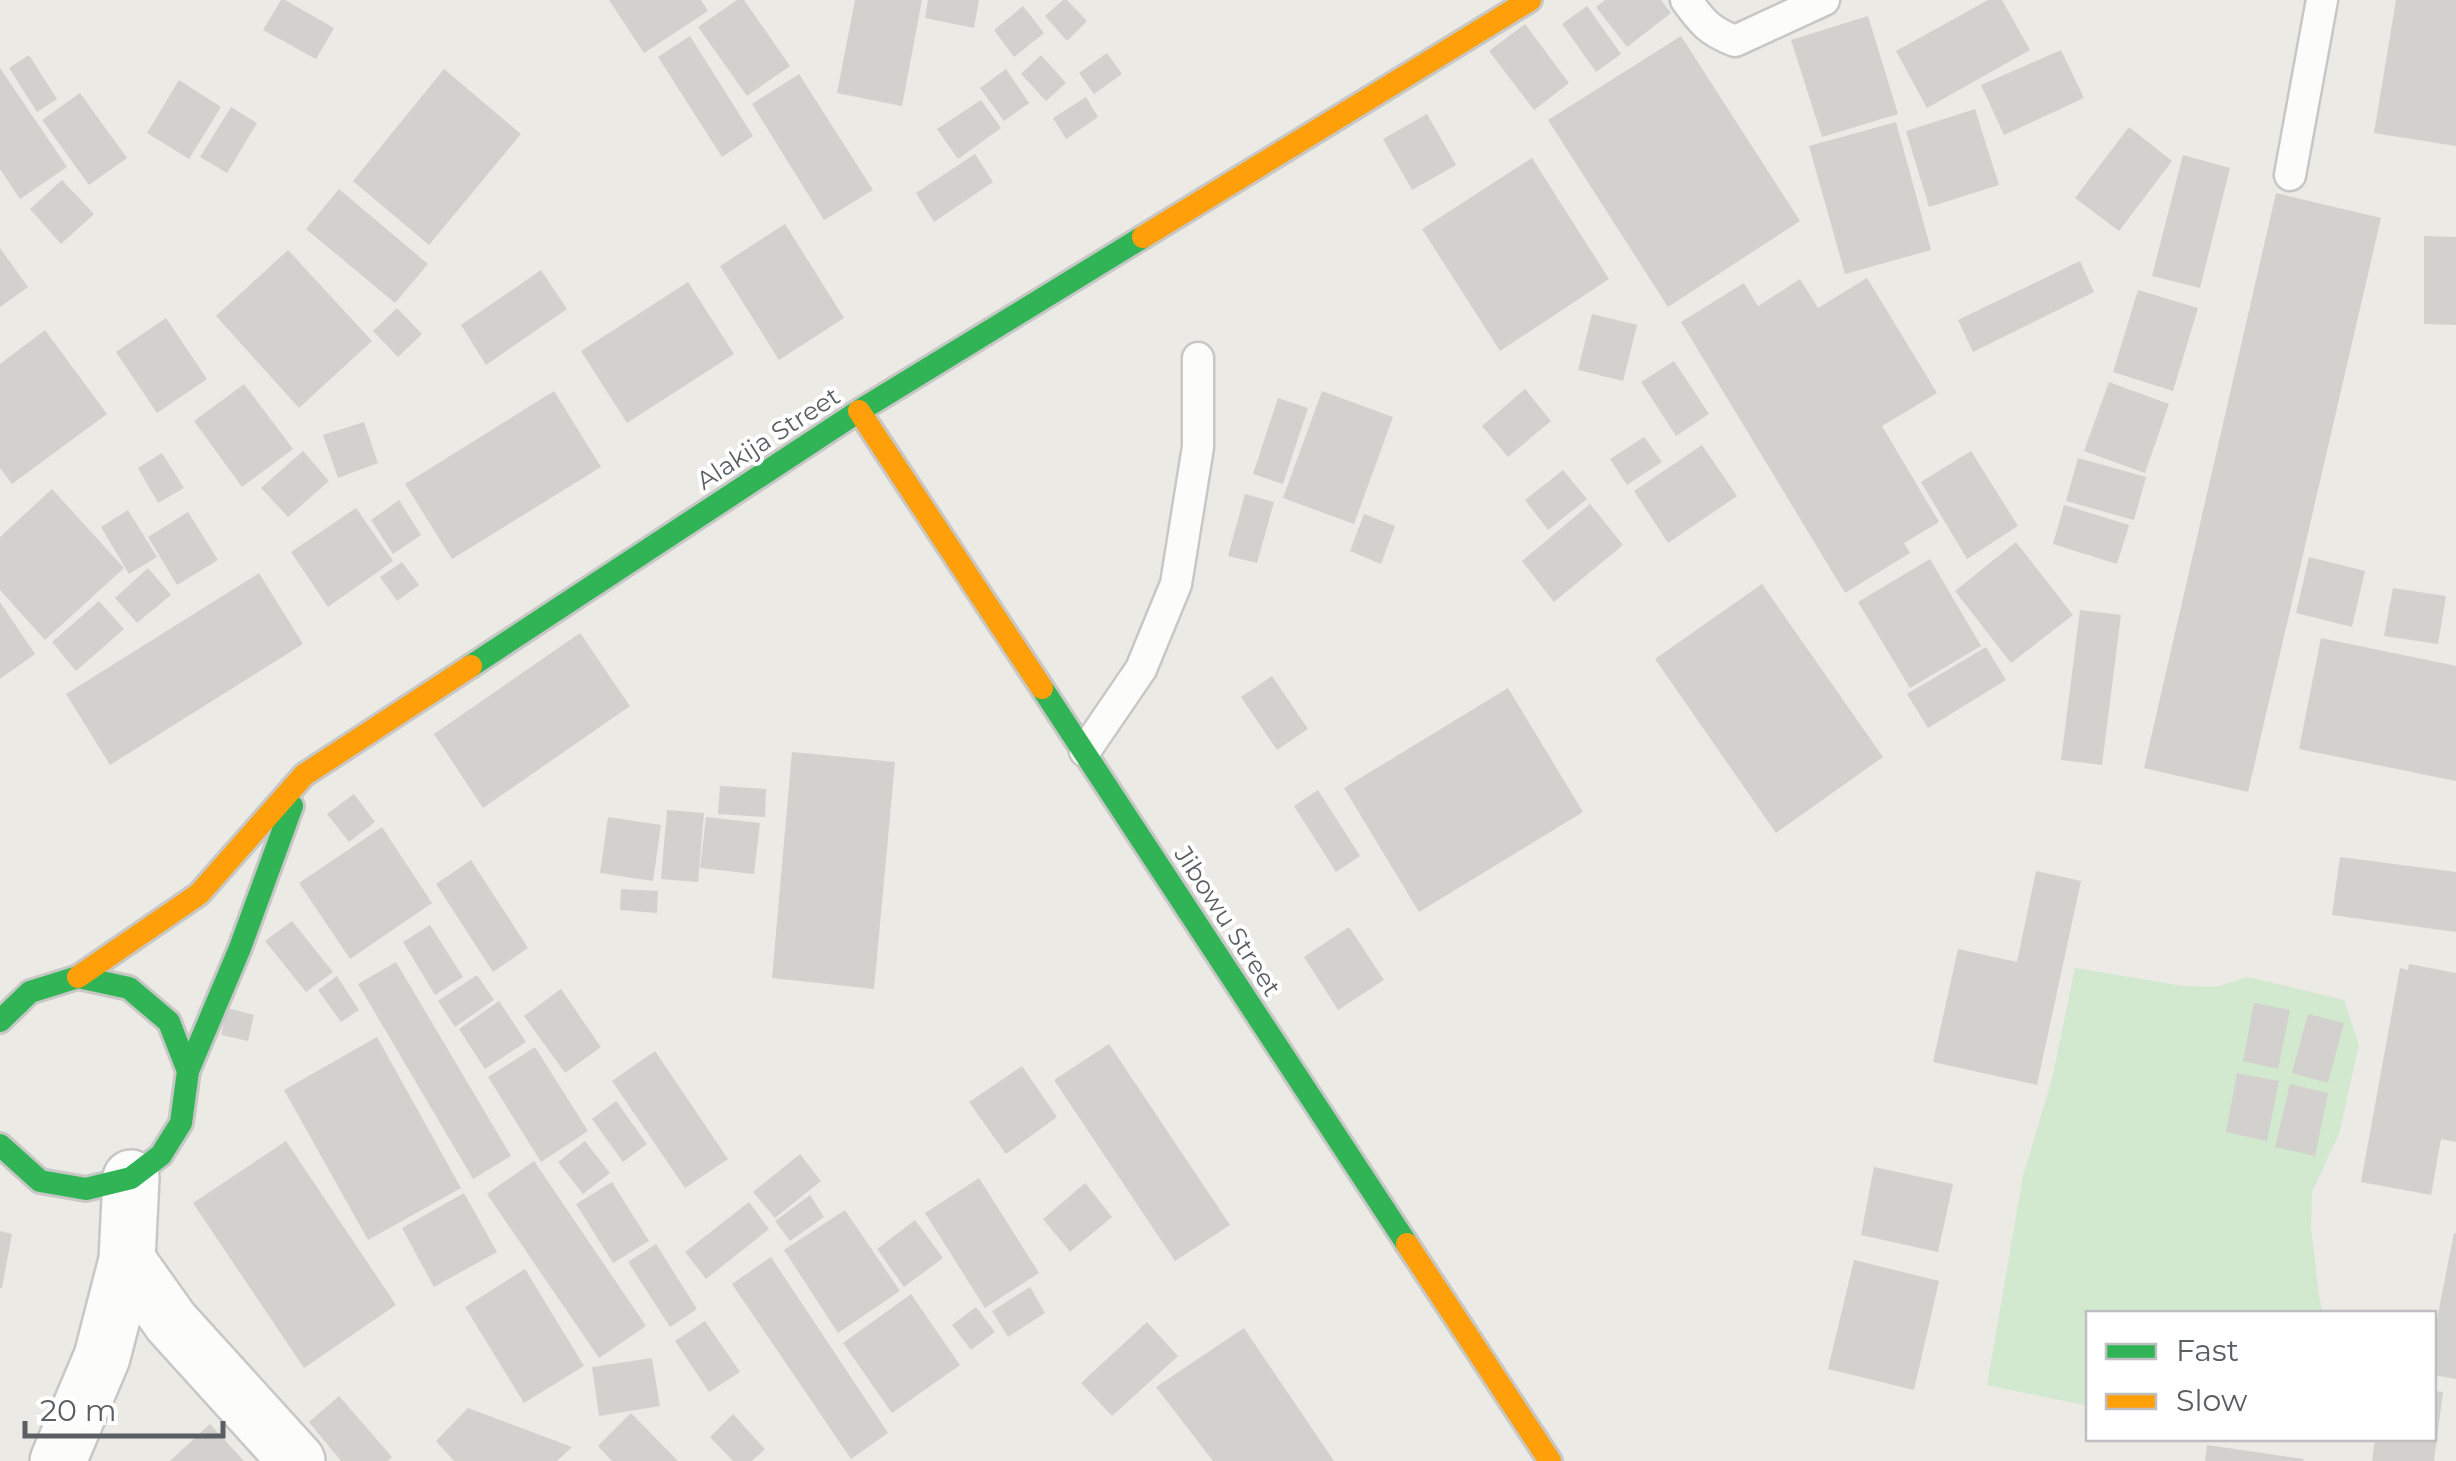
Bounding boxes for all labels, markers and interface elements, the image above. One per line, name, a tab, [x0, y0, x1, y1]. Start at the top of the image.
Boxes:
street label: Alakija Street	[691, 381, 845, 495]
street label: Jibowu Street	[1168, 840, 1288, 1001]
legend	[2086, 1311, 2436, 1441]
text: Fast	[2176, 1332, 2239, 1369]
scale bar	[25, 1376, 222, 1438]
text: Slow	[2176, 1382, 2248, 1419]
text: 20 m	[40, 1392, 117, 1429]

